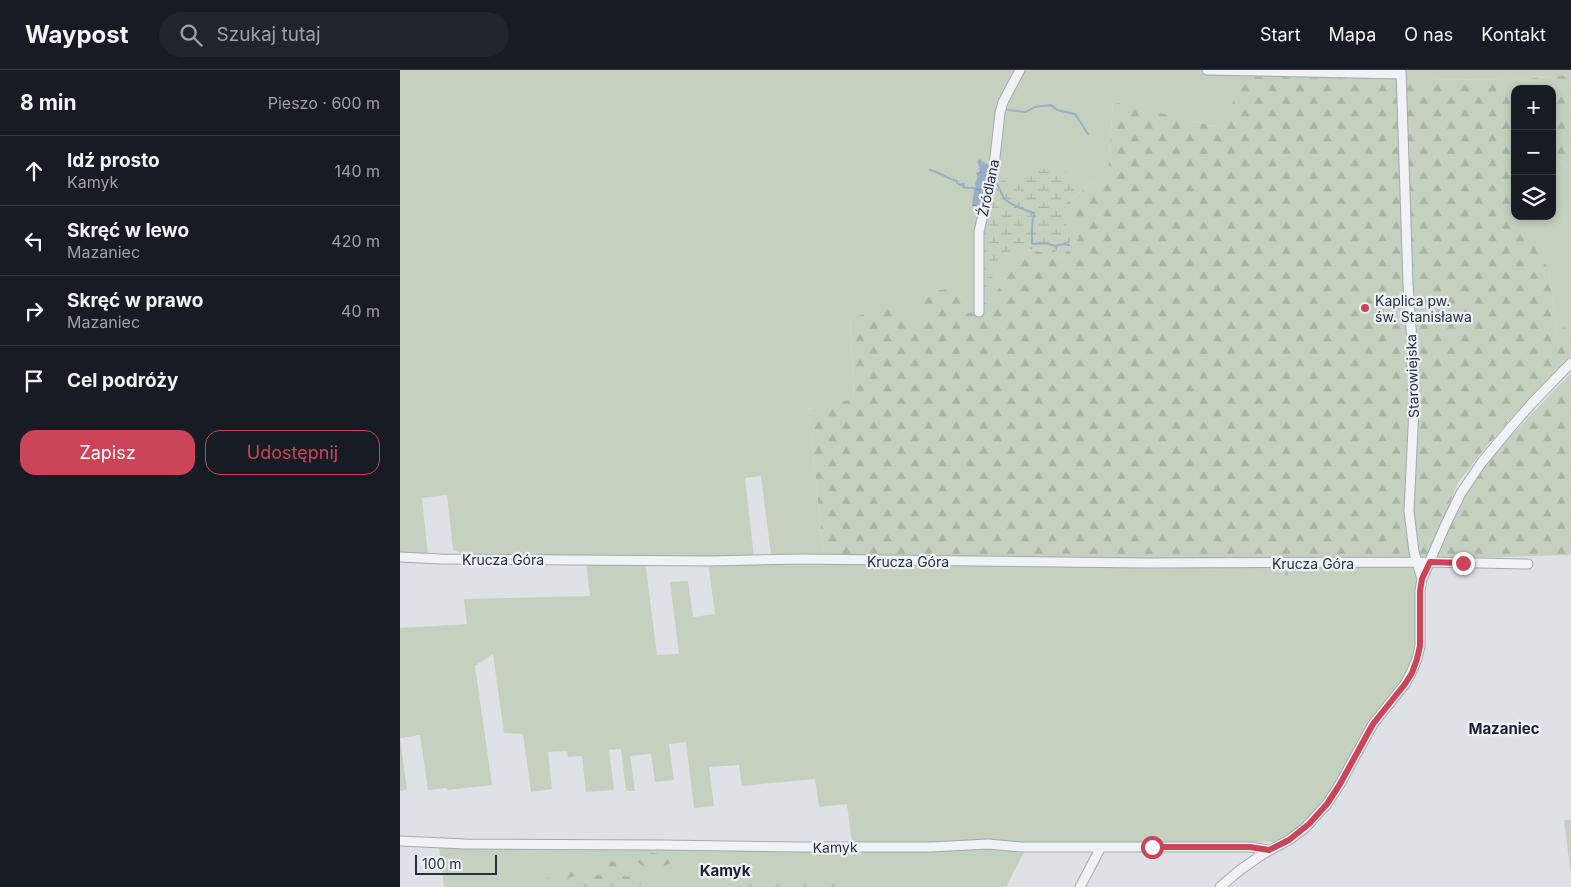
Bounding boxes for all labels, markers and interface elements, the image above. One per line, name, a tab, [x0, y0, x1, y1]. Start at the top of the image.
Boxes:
search box	[159, 12, 509, 57]
text: Waypost	[25, 20, 129, 49]
icon: search	[177, 21, 205, 49]
text: Szukaj tutaj	[217, 23, 321, 46]
text: Start	[1260, 24, 1301, 45]
text: Mapa	[1329, 24, 1376, 45]
text: O nas	[1404, 24, 1453, 45]
text: Kontakt	[1481, 24, 1546, 45]
map controls	[1511, 85, 1556, 220]
button: +	[1511, 85, 1556, 130]
text: 8 min	[20, 90, 77, 115]
text: Pieszo · 600 m	[268, 93, 380, 113]
button: −	[1511, 130, 1556, 175]
text: Idź prosto	[67, 149, 160, 172]
icon: ahead	[20, 157, 48, 185]
street label: Źródlana	[974, 158, 1002, 218]
text: 140 m	[335, 161, 380, 181]
text: Kamyk	[67, 172, 118, 192]
button: layers	[1511, 175, 1556, 220]
text: Skręć w lewo	[67, 219, 189, 242]
icon: left	[20, 227, 48, 255]
text: 420 m	[331, 231, 380, 251]
text: Mazaniec	[67, 242, 140, 262]
text: Skręć w prawo	[67, 289, 203, 312]
place label: Kaplica pw. św. Stanisława	[1375, 292, 1472, 325]
icon: right	[20, 297, 48, 325]
text: 40 m	[341, 301, 380, 321]
marker: Kaplica pw. św. Stanisława	[1359, 302, 1371, 314]
text: Mazaniec	[67, 312, 140, 332]
street label: Starowiejska	[1402, 334, 1422, 418]
icon: arrive	[20, 367, 48, 395]
text: Cel podróży	[67, 369, 179, 392]
button: Zapisz	[20, 430, 195, 475]
button: Udostępnij	[205, 430, 380, 475]
street label: Krucza Góra	[462, 551, 544, 568]
route end	[1452, 552, 1475, 575]
street label: Krucza Góra	[867, 553, 949, 570]
street label: Krucza Góra	[1272, 555, 1354, 572]
district label: Mazaniec	[1468, 719, 1540, 738]
route start	[1141, 836, 1164, 859]
street label: Kamyk	[812, 838, 858, 856]
scale bar	[415, 852, 498, 875]
text: 100 m	[422, 855, 462, 872]
district label: Kamyk	[700, 861, 751, 880]

